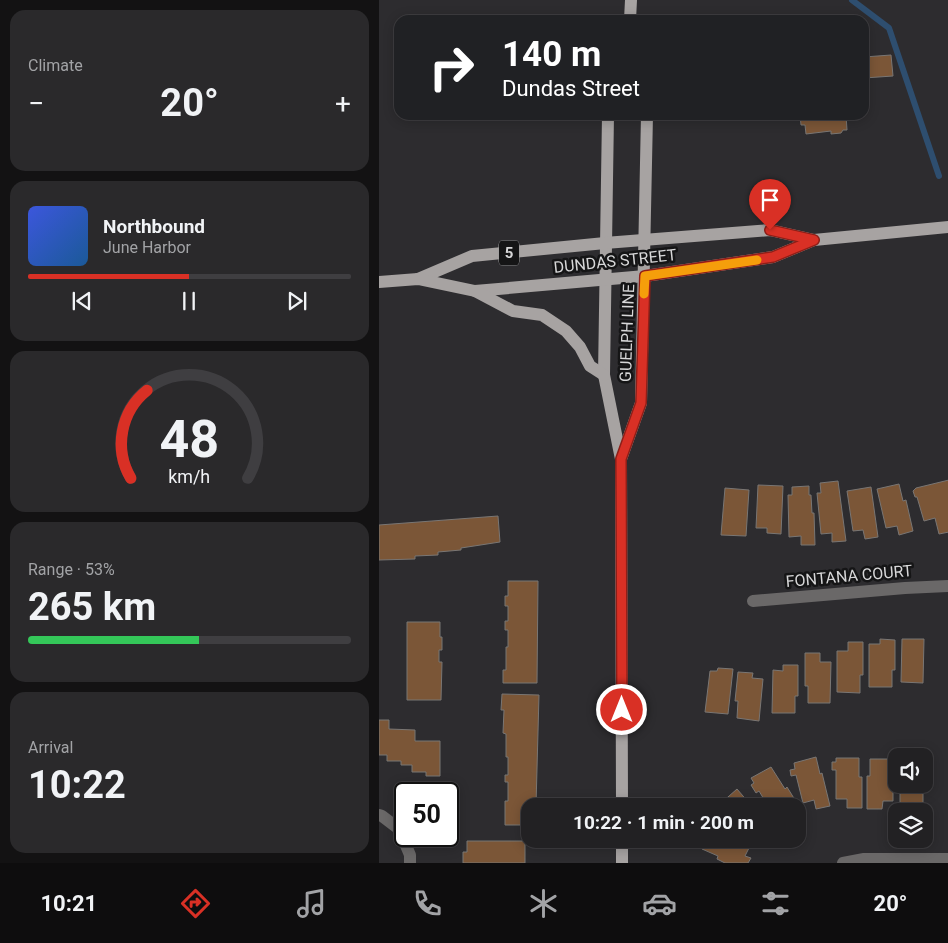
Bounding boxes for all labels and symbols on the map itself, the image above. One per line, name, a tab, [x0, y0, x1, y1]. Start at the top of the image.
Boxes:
pin	[749, 179, 791, 230]
road number: 5	[499, 240, 519, 266]
street label: DUNDAS STREET	[553, 245, 678, 277]
street label: GUELPH LINE	[616, 284, 638, 382]
street label: FONTANA COURT	[785, 561, 914, 591]
position arrow	[595, 683, 647, 735]
speed limit sign: 50	[394, 782, 459, 847]

